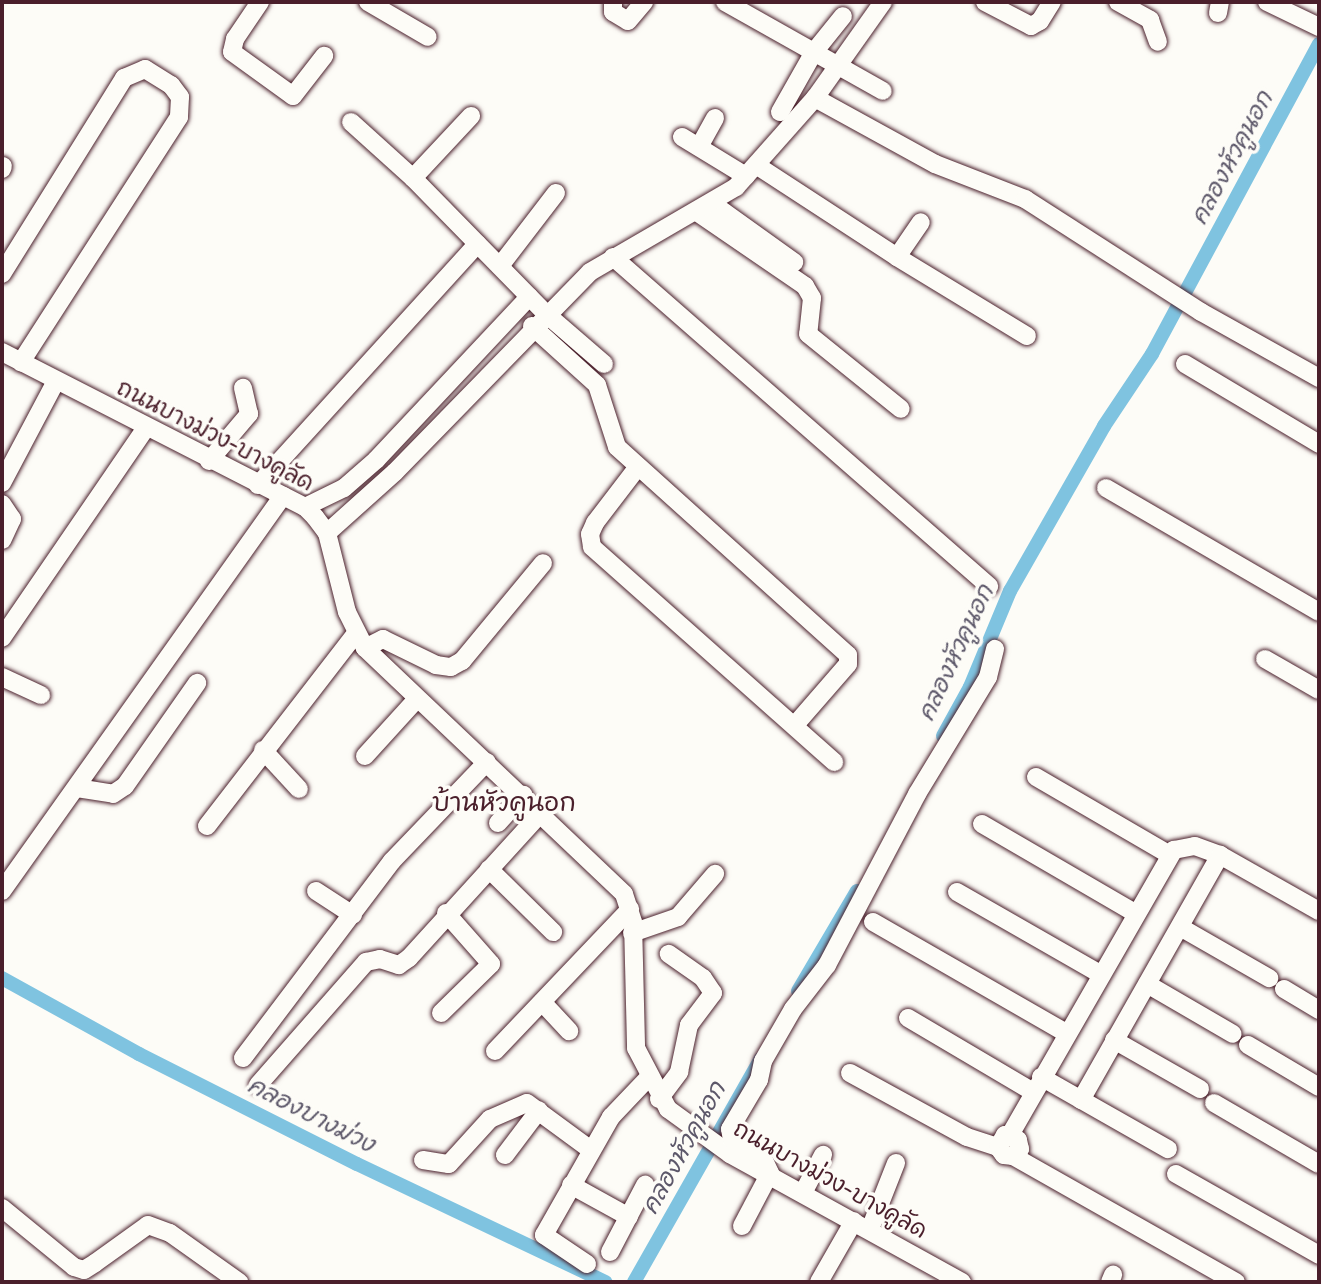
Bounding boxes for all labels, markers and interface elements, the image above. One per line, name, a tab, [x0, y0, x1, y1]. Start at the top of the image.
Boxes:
water label: คลองหัวคูนอก	[1185, 86, 1279, 230]
street label: ถนนบางม่วง-บางคูลัด	[112, 374, 318, 498]
water label: คลองหัวคูนอก	[912, 580, 1000, 726]
district label: บ้านหัวคูนอก	[432, 788, 576, 820]
water label: คลองบางม่วง	[243, 1071, 379, 1159]
water label: คลองหัวคูนอก	[636, 1077, 732, 1219]
street label: ถนนบางม่วง-บางคูลัด	[728, 1115, 932, 1245]

